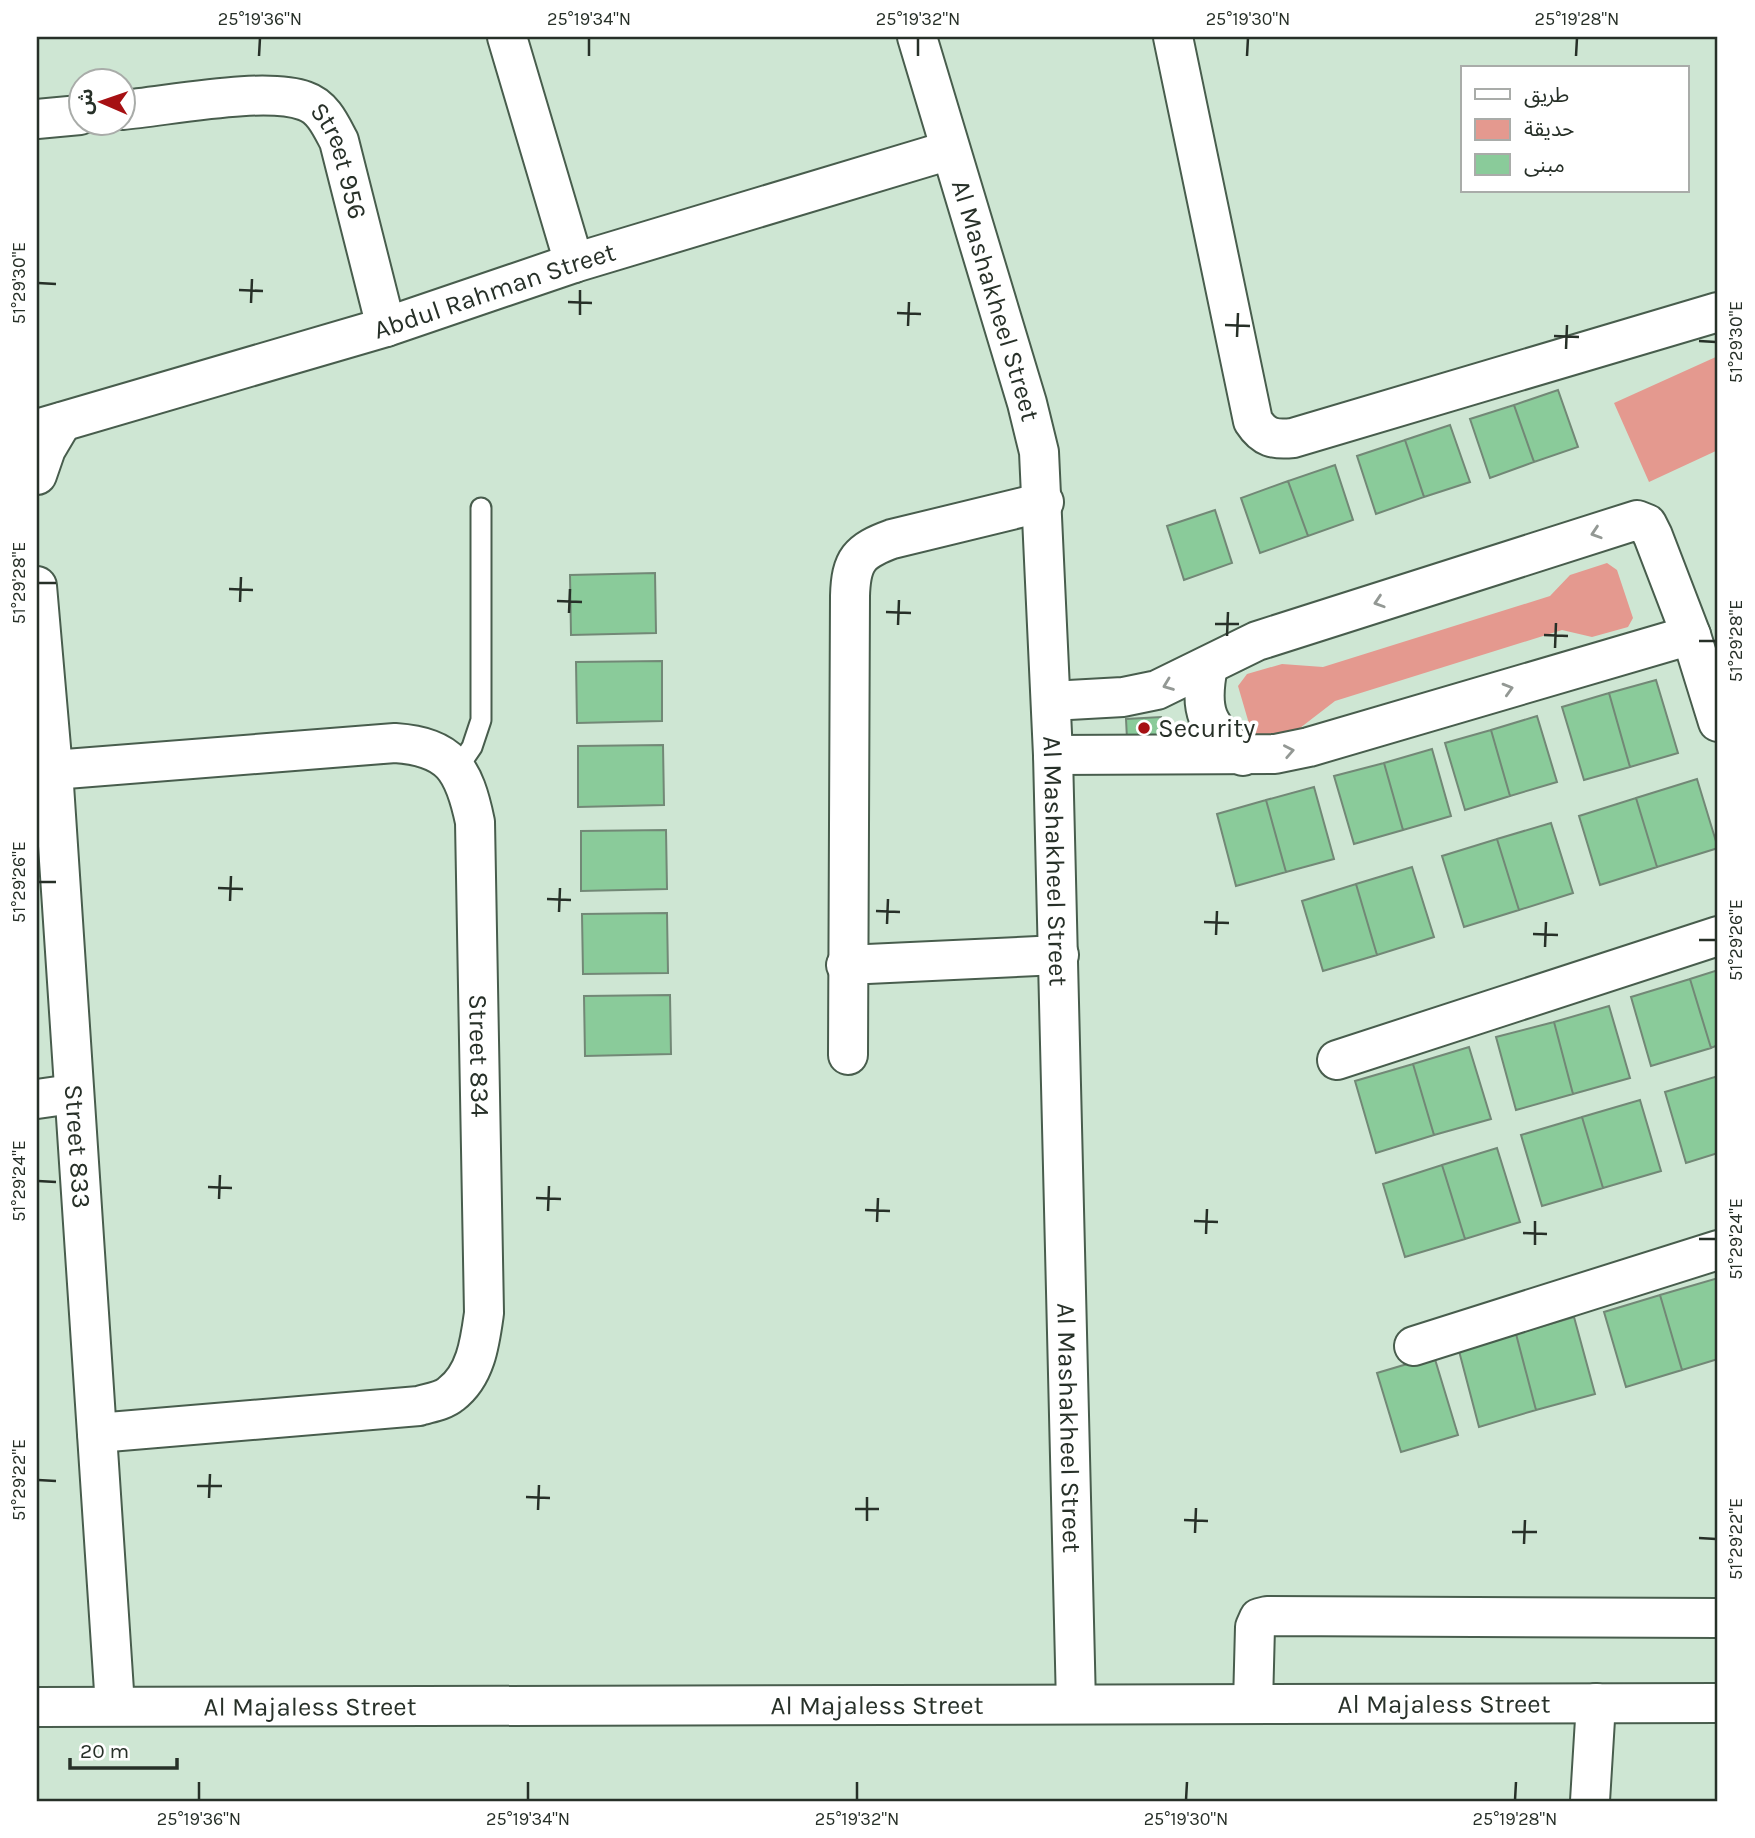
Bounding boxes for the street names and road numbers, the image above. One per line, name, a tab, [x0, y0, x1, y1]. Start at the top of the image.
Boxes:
street label: Street 956	[304, 95, 374, 222]
street label: Al Mashakheel Street	[945, 176, 1046, 424]
street label: Abdul Rahman Street	[370, 236, 619, 345]
street label: Al Mashakheel Street	[1037, 735, 1074, 987]
street label: Street 834	[463, 994, 496, 1118]
street label: Street 833	[58, 1083, 98, 1210]
street label: Al Mashakheel Street	[1051, 1302, 1088, 1554]
street label: Al Majaless Street	[1338, 1688, 1551, 1719]
street label: Al Majaless Street	[771, 1689, 984, 1721]
street label: Al Majaless Street	[204, 1691, 417, 1722]

